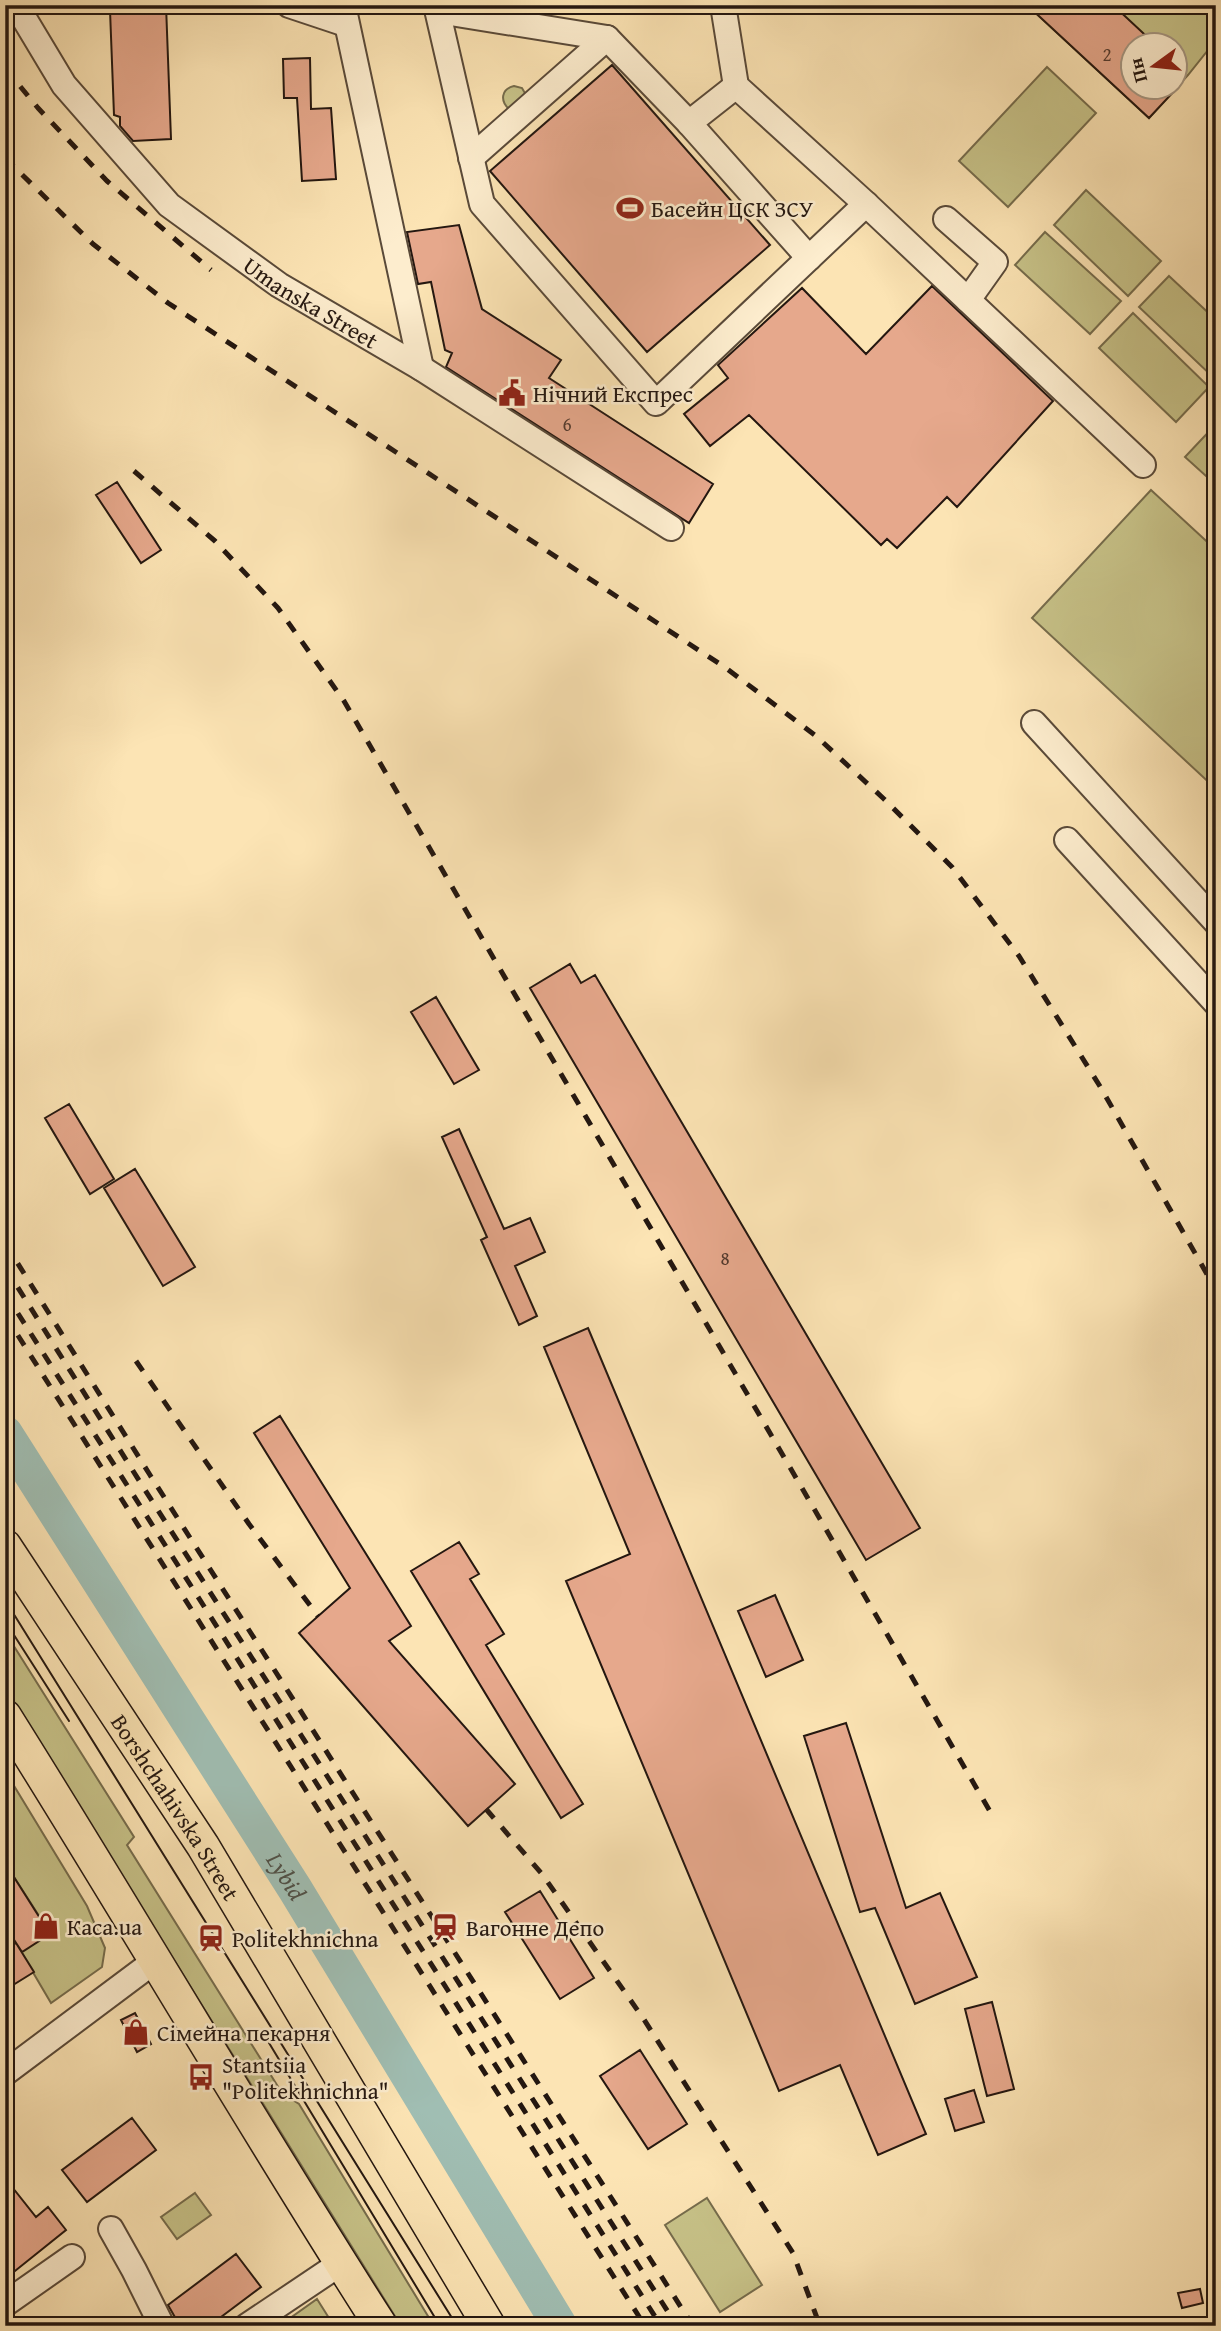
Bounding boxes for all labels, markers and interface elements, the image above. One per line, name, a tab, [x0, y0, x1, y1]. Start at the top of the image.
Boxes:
north arrow	[1120, 32, 1190, 102]
house number: 2	[1102, 40, 1112, 68]
text: Пн	[1121, 55, 1154, 86]
place label: Басейн ЦСК ЗСУ	[651, 192, 814, 225]
sports icon: Басейн ЦСК ЗСУ	[615, 193, 645, 223]
street label: Umanska Street	[237, 248, 385, 356]
place label: Нічний Експрес	[533, 377, 693, 410]
public building icon: Нічний Експрес	[497, 378, 527, 408]
house number: 6	[562, 410, 572, 438]
house number: 8	[720, 1244, 730, 1272]
street label: Borshchahivska Street	[104, 1707, 248, 1906]
water label: Lybid	[258, 1844, 316, 1907]
place label: Каса.ua	[67, 1910, 142, 1943]
shop icon: Каса.ua	[31, 1911, 61, 1941]
place label: Вагонне Депо	[466, 1911, 604, 1944]
station icon: Вагонне Депо	[430, 1912, 460, 1942]
place label: Politekhnichna	[232, 1922, 379, 1955]
station icon: Politekhnichna	[196, 1923, 226, 1953]
place label: Сімейна пекарня	[157, 2016, 331, 2049]
shop icon: Сімейна пекарня	[121, 2017, 151, 2047]
place label: Stantsiia "Politekhnichna"	[222, 2048, 389, 2107]
bus stop icon: Stantsiia "Politekhnichna"	[186, 2062, 216, 2092]

